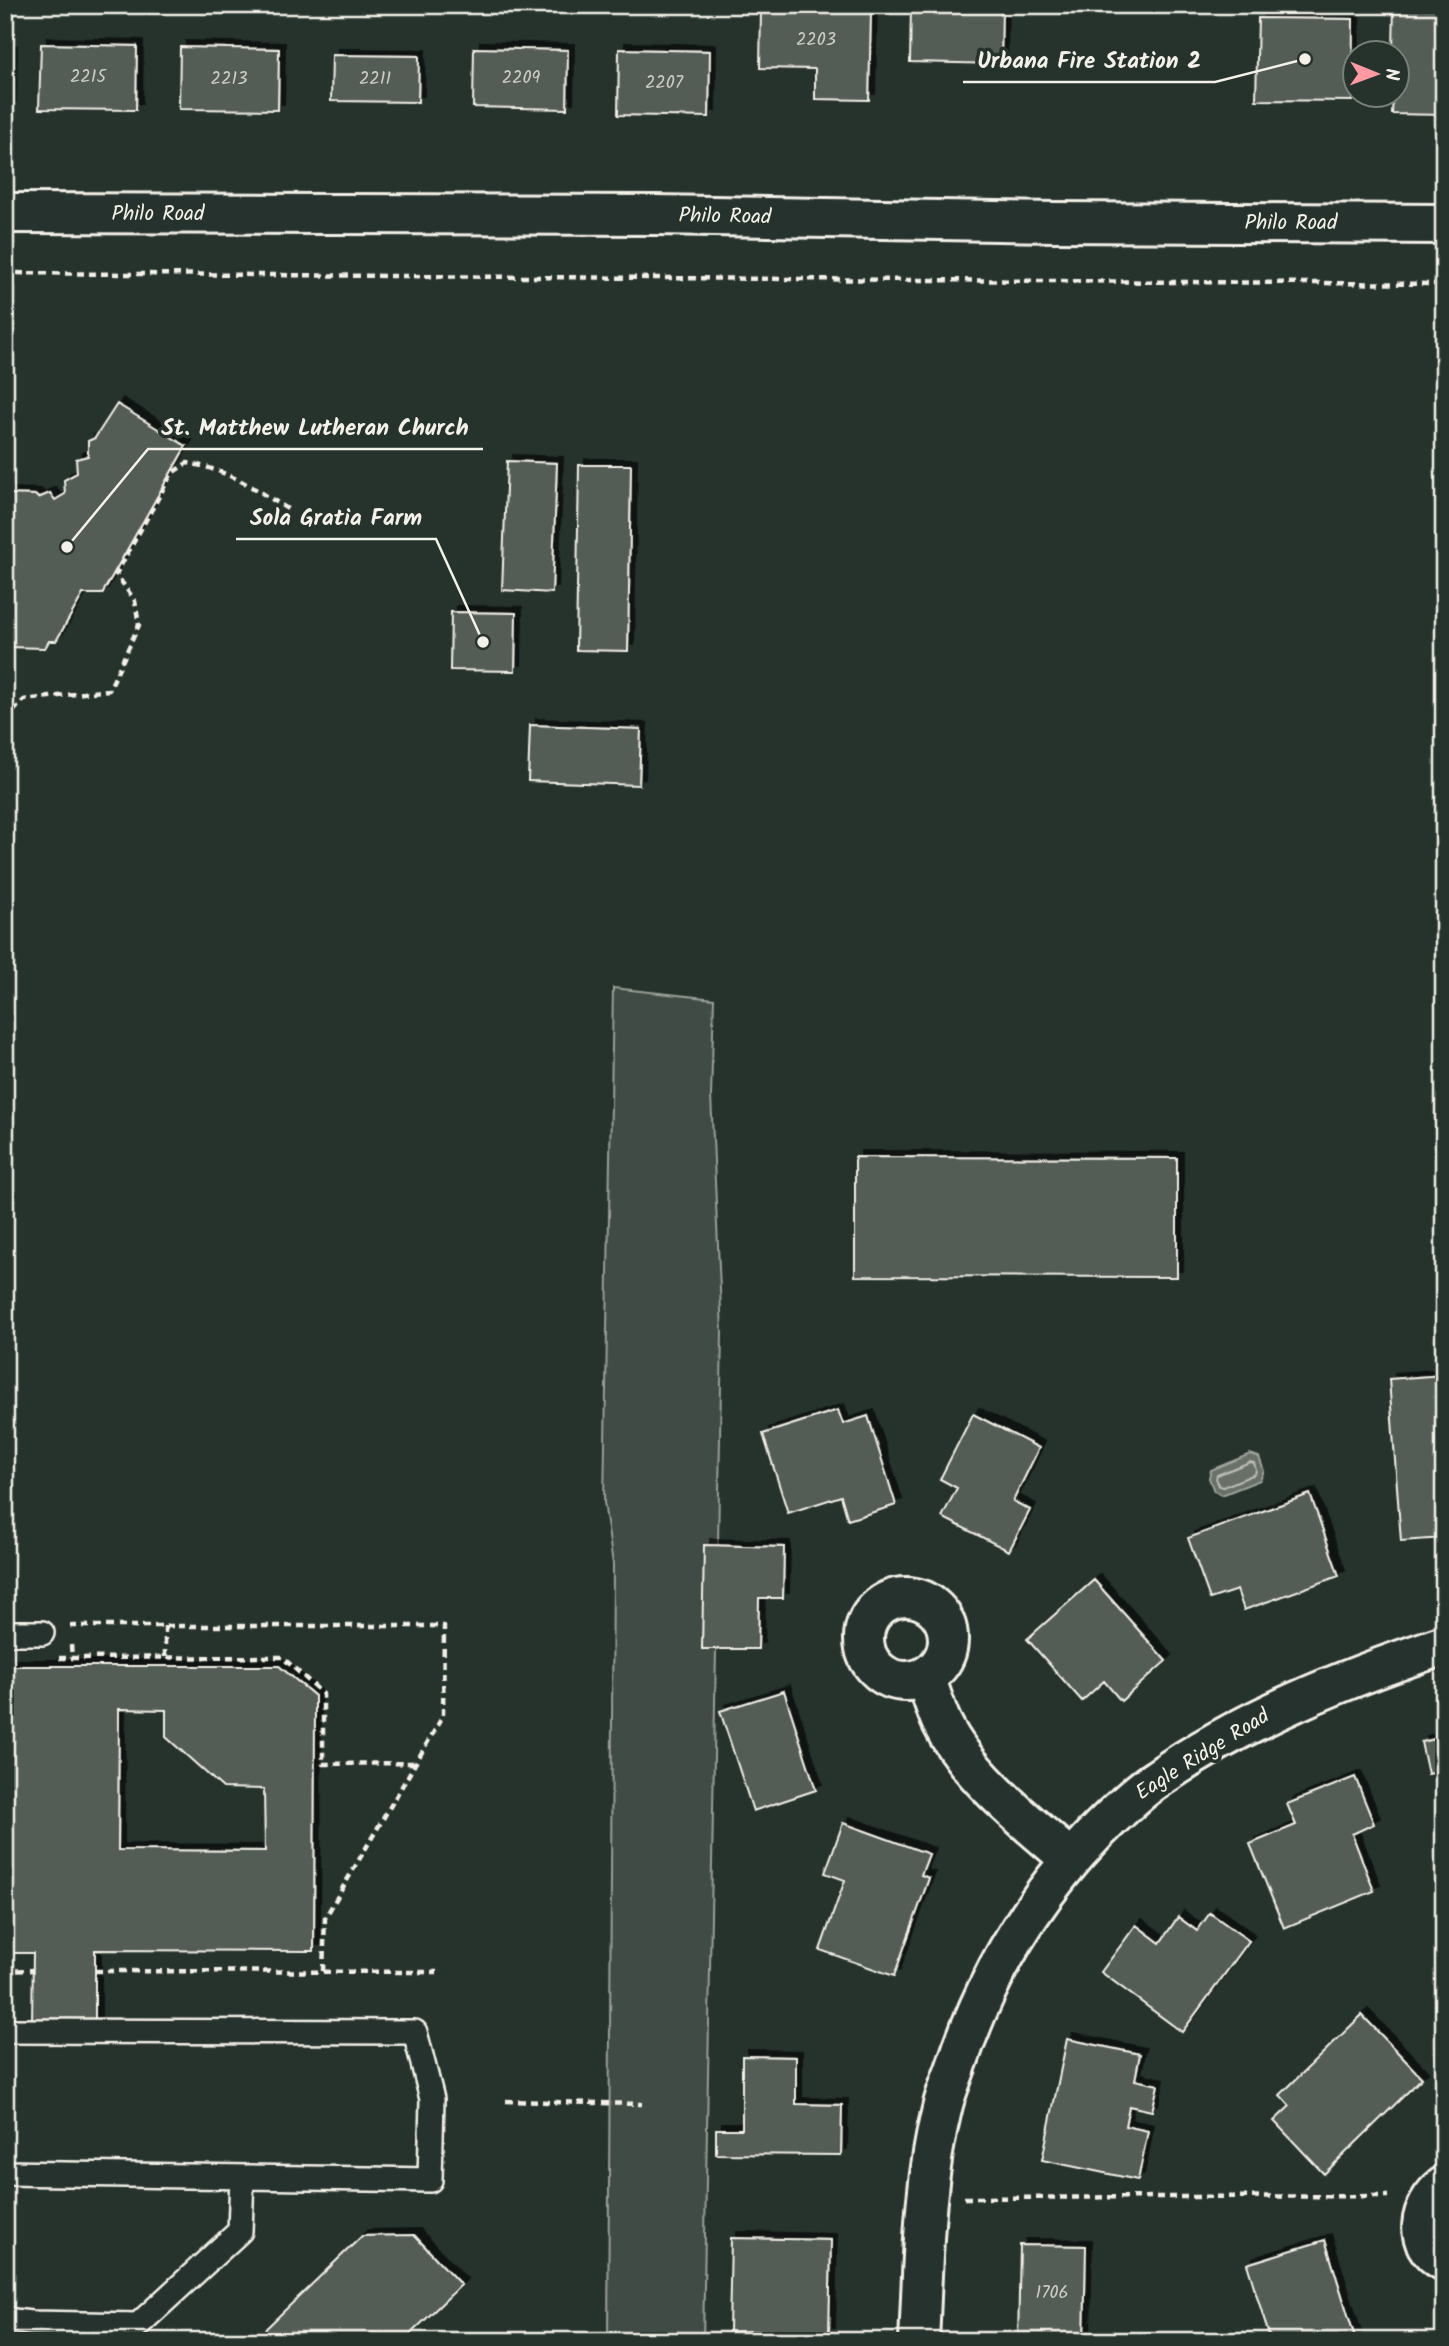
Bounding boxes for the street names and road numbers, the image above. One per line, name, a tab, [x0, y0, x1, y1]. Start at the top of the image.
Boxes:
street label: Philo Road	[112, 198, 205, 231]
street label: Philo Road	[678, 200, 772, 234]
street label: Philo Road	[1245, 207, 1338, 240]
street label: Eagle Ridge Road	[1129, 1700, 1277, 1809]

